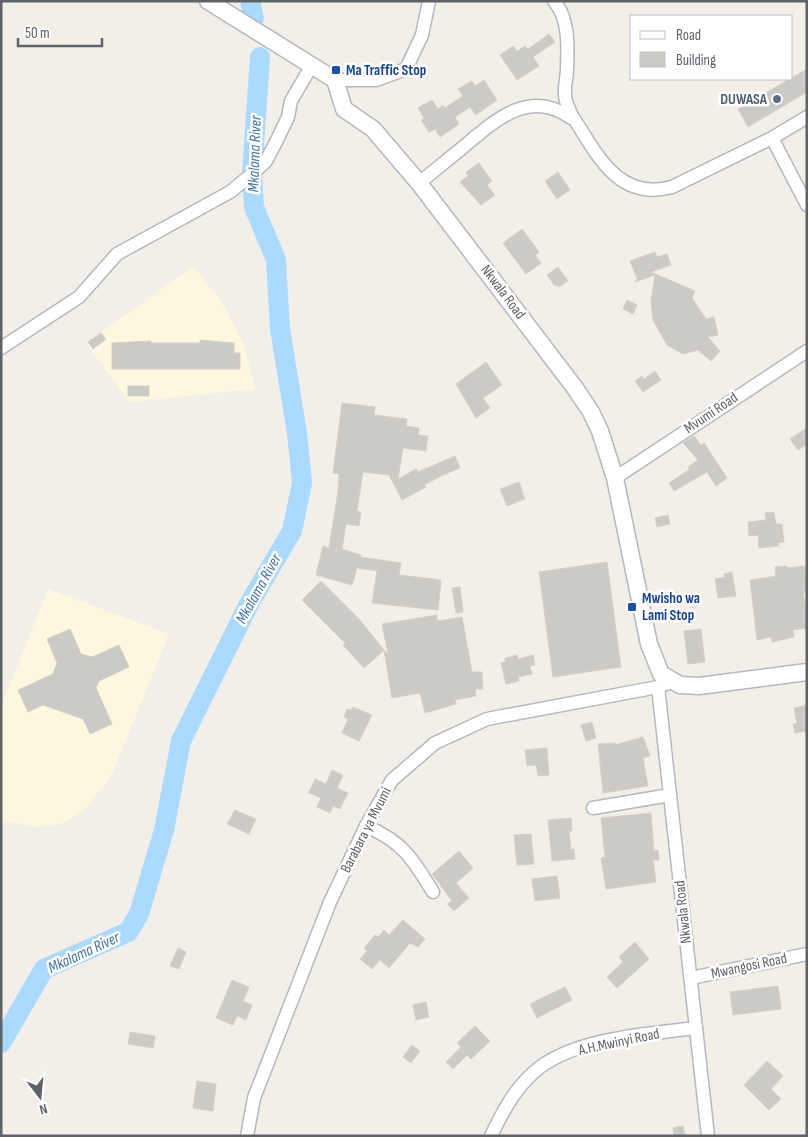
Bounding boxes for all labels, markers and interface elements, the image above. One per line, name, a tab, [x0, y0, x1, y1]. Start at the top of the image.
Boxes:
scale bar	[18, 15, 101, 47]
legend	[630, 15, 793, 80]
text: 50 m	[25, 24, 50, 43]
text: Road	[676, 26, 701, 45]
text: Building	[676, 51, 716, 70]
place label: Ma Traffic Stop	[346, 61, 426, 80]
marker: Ma Traffic Stop	[330, 64, 342, 76]
place label: DUWASA	[720, 90, 768, 109]
marker: DUWASA	[771, 93, 783, 105]
water label: Mkalama River	[244, 115, 266, 193]
street label: Nkwala Road	[476, 261, 530, 323]
street label: Mvumi Road	[680, 388, 742, 438]
water label: Mkalama River	[232, 550, 286, 627]
place label: Mwisho wa Lami Stop	[642, 589, 700, 625]
marker: Mwisho wa Lami Stop	[626, 601, 638, 613]
street label: Barabara ya Mvumi	[336, 784, 396, 876]
street label: Nkwala Road	[670, 880, 696, 944]
water label: Mkalama River	[45, 928, 123, 978]
street label: Mwangosi Road	[709, 949, 789, 983]
street label: A.H.Mwinyi Road	[576, 1024, 661, 1060]
north arrow	[15, 1072, 65, 1122]
text: N	[38, 1100, 49, 1118]

